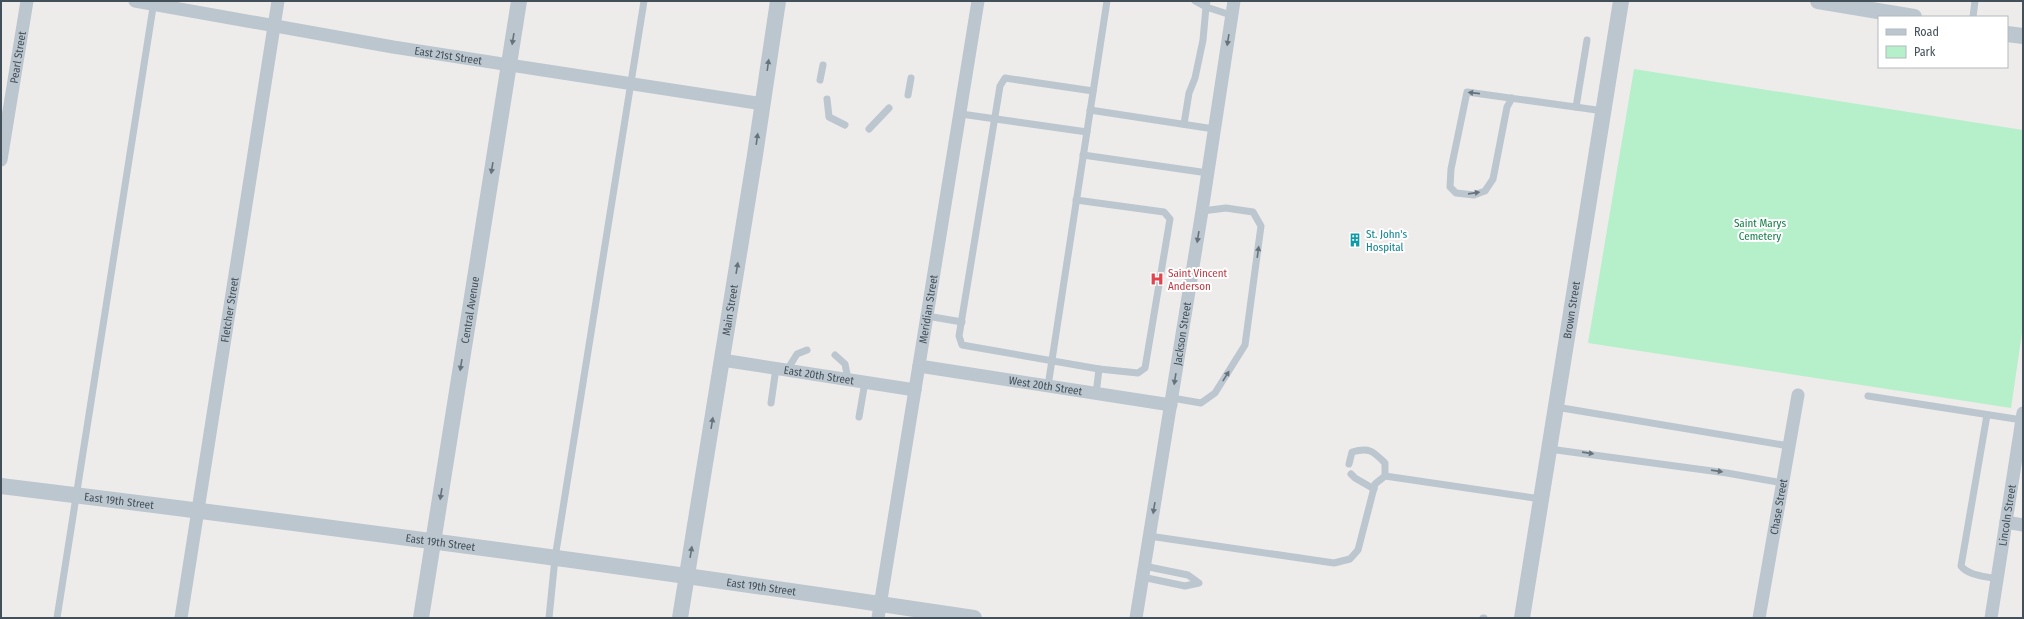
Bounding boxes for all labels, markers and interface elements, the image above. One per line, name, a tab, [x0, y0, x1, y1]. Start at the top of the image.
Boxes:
legend	[1878, 16, 2008, 68]
text: Road	[1914, 25, 1939, 39]
street label: Pearl Street	[7, 30, 29, 84]
one-way arrow	[509, 33, 515, 46]
one-way arrow	[1225, 33, 1231, 46]
street label: East 21st Street	[414, 44, 483, 67]
text: Park	[1914, 45, 1936, 59]
one-way arrow	[765, 59, 771, 71]
one-way arrow	[1468, 90, 1480, 97]
one-way arrow	[754, 133, 760, 145]
one-way arrow	[489, 162, 495, 174]
one-way arrow	[1467, 190, 1480, 196]
park label: Saint Marys Cemetery	[1734, 217, 1786, 243]
place label: St. John's Hospital	[1366, 228, 1407, 254]
one-way arrow	[1195, 231, 1201, 243]
building icon: St. John's Hospital	[1347, 232, 1363, 248]
one-way arrow	[1254, 246, 1261, 258]
one-way arrow	[734, 261, 740, 274]
place label: Saint Vincent Anderson	[1168, 267, 1227, 293]
hospital icon: Saint Vincent Anderson	[1149, 271, 1165, 287]
street label: Meridian Street	[916, 273, 940, 344]
street label: Central Avenue	[458, 275, 482, 344]
street label: Fletcher Street	[218, 276, 241, 343]
street label: Brown Street	[1560, 280, 1583, 340]
street label: Main Street	[719, 283, 740, 336]
street label: Jackson Street	[1171, 301, 1194, 366]
one-way arrow	[458, 359, 464, 372]
street label: East 20th Street	[783, 363, 855, 387]
one-way arrow	[1222, 370, 1229, 381]
street label: West 20th Street	[1008, 373, 1084, 398]
one-way arrow	[1172, 373, 1178, 386]
one-way arrow	[709, 417, 715, 430]
one-way arrow	[1582, 450, 1594, 456]
one-way arrow	[1710, 468, 1723, 474]
street label: Chase Street	[1767, 477, 1790, 536]
street label: Lincoln Street	[1996, 483, 2018, 547]
one-way arrow	[438, 488, 444, 500]
street label: East 19th Street	[84, 490, 155, 512]
one-way arrow	[1151, 502, 1157, 514]
street label: East 19th Street	[405, 531, 476, 553]
one-way arrow	[688, 546, 694, 558]
street label: East 19th Street	[726, 575, 797, 598]

